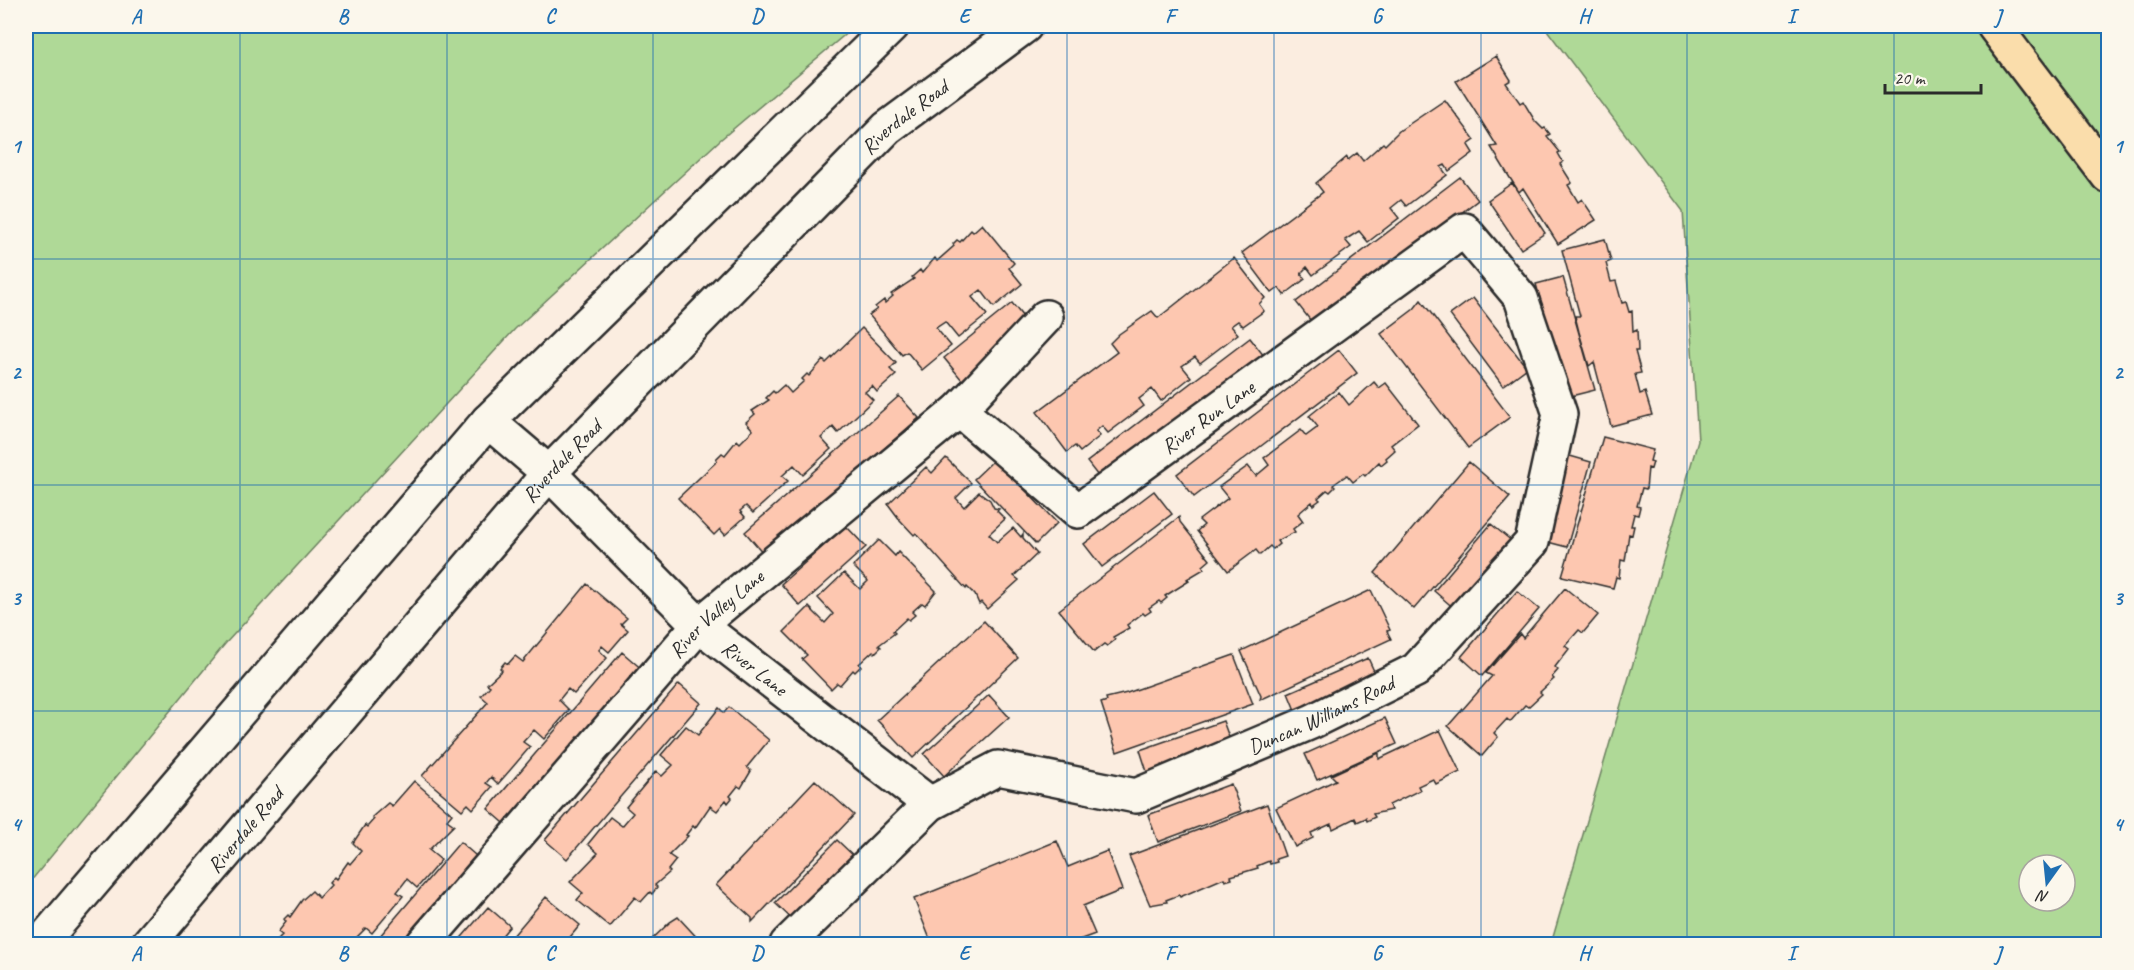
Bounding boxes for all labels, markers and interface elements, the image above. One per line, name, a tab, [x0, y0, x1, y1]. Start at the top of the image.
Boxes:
text: A	[131, 4, 143, 29]
text: B	[338, 4, 350, 29]
text: C	[545, 4, 557, 29]
text: D	[751, 4, 765, 29]
text: E	[959, 4, 973, 29]
text: F	[1165, 4, 1179, 29]
text: G	[1372, 4, 1385, 29]
text: H	[1578, 4, 1593, 29]
text: I	[1787, 4, 1800, 29]
text: J	[1993, 4, 2005, 29]
scale bar	[1885, 57, 1981, 95]
text: 20 m	[1894, 67, 1927, 89]
street label: Riverdale Road	[855, 72, 956, 160]
text: 1	[12, 134, 23, 159]
text: 1	[2114, 134, 2125, 159]
text: 2	[12, 360, 23, 385]
text: 2	[2114, 360, 2125, 385]
street label: River Run Lane	[1156, 374, 1261, 460]
street label: Riverdale Road	[517, 411, 610, 508]
street label: River Valley Lane	[663, 563, 770, 664]
text: 3	[12, 586, 23, 611]
text: 3	[2114, 586, 2125, 611]
street label: River Lane	[717, 635, 794, 703]
street label: Duncan Williams Road	[1244, 668, 1402, 760]
street label: Riverdale Road	[201, 779, 291, 878]
text: 4	[12, 812, 24, 837]
text: 4	[2114, 812, 2126, 837]
north arrow	[2017, 853, 2077, 913]
text: N	[2033, 885, 2051, 907]
text: A	[131, 941, 143, 966]
text: B	[338, 941, 350, 966]
text: C	[545, 941, 557, 966]
text: D	[751, 941, 765, 966]
text: E	[959, 941, 973, 966]
text: F	[1165, 941, 1179, 966]
text: G	[1372, 941, 1385, 966]
text: H	[1578, 941, 1593, 966]
text: I	[1787, 941, 1800, 966]
text: J	[1993, 941, 2005, 966]

